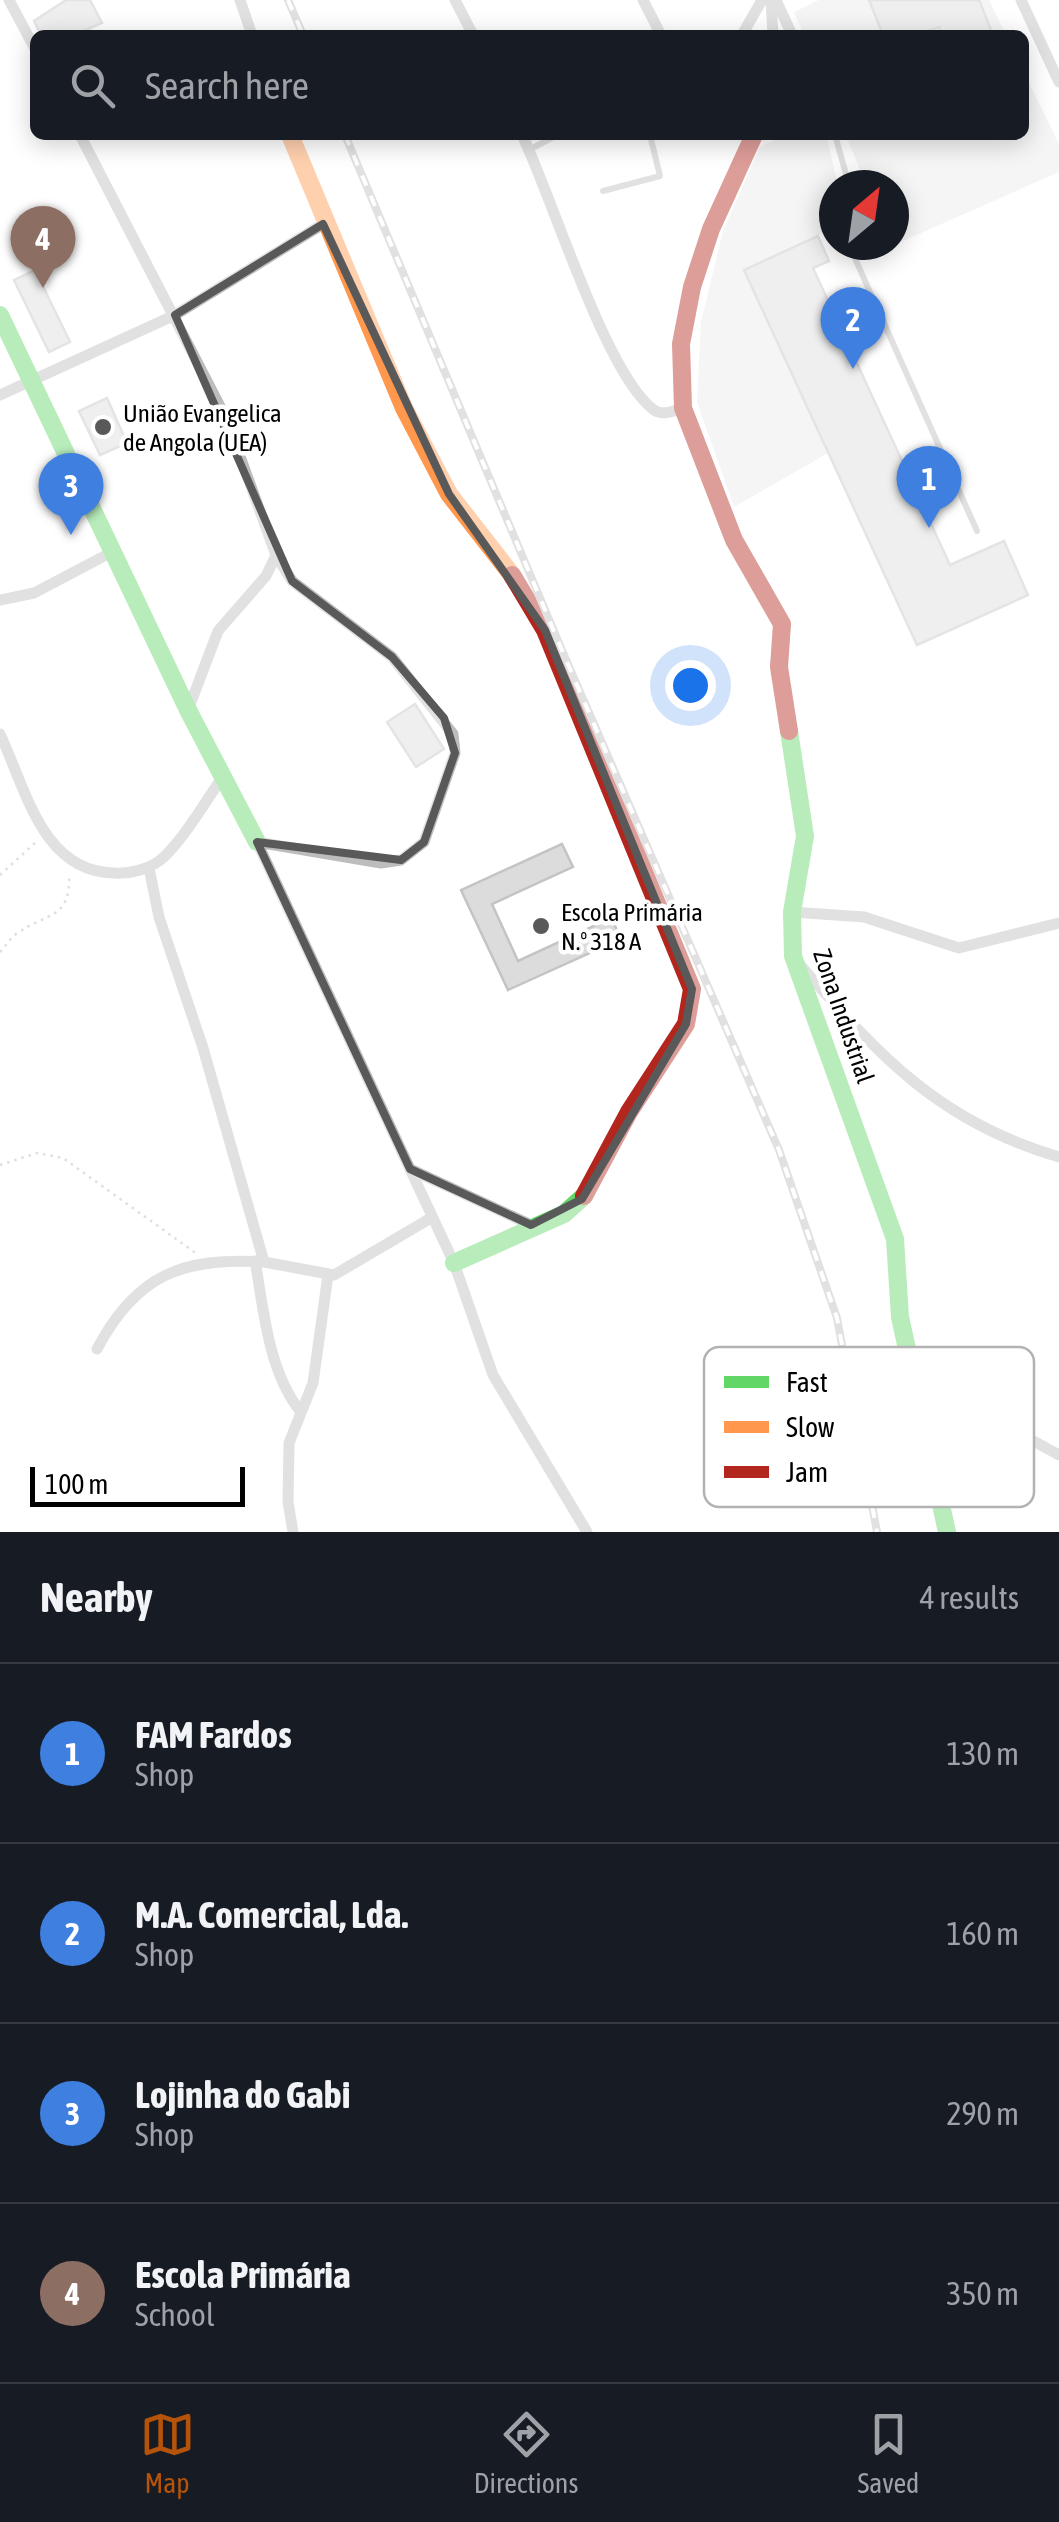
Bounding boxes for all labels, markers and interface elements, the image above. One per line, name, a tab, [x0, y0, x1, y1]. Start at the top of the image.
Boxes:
search box	[30, 30, 1029, 140]
icon: search	[65, 58, 120, 113]
text: Search here	[145, 64, 309, 107]
north arrow	[819, 170, 909, 260]
pin: 4	[10, 206, 76, 288]
pin: 2	[820, 286, 886, 369]
place label: União Evangelica de Angola (UEA)	[123, 399, 282, 456]
marker: União Evangelica de Angola (UEA)	[92, 416, 114, 438]
pin: 1	[896, 446, 962, 528]
pin: 3	[38, 452, 104, 535]
your location	[665, 660, 716, 711]
place label: Escola Primária N.º 318 A	[561, 898, 703, 955]
marker: Escola Primária N.º 318 A	[530, 915, 552, 937]
street label: Zona Industrial	[808, 945, 880, 1087]
legend	[704, 1347, 1034, 1507]
text: Fast	[786, 1366, 828, 1398]
text: Slow	[786, 1411, 835, 1443]
text: Jam	[786, 1456, 828, 1488]
scale bar	[30, 1462, 245, 1506]
text: 100 m	[45, 1468, 108, 1500]
text: Nearby	[40, 1573, 153, 1621]
text: 4 results	[920, 1579, 1019, 1616]
text: FAM Fardos	[135, 1713, 292, 1756]
text: 1	[65, 1735, 80, 1772]
text: 130 m	[946, 1735, 1019, 1772]
text: Shop	[135, 1756, 194, 1793]
text: M.A. Comercial, Lda.	[135, 1893, 408, 1936]
text: 2	[65, 1915, 80, 1952]
text: 160 m	[946, 1915, 1019, 1952]
text: Shop	[135, 1936, 194, 1973]
text: Lojinha do Gabi	[135, 2073, 350, 2116]
text: 3	[65, 2095, 80, 2132]
text: 290 m	[946, 2095, 1019, 2132]
text: Shop	[135, 2116, 194, 2153]
text: Escola Primária	[135, 2253, 351, 2296]
text: 4	[65, 2275, 80, 2312]
text: 350 m	[946, 2275, 1019, 2312]
text: School	[135, 2296, 214, 2333]
tab: Map	[140, 2407, 195, 2499]
tab: Directions	[474, 2407, 578, 2499]
tab: Saved	[858, 2407, 919, 2499]

